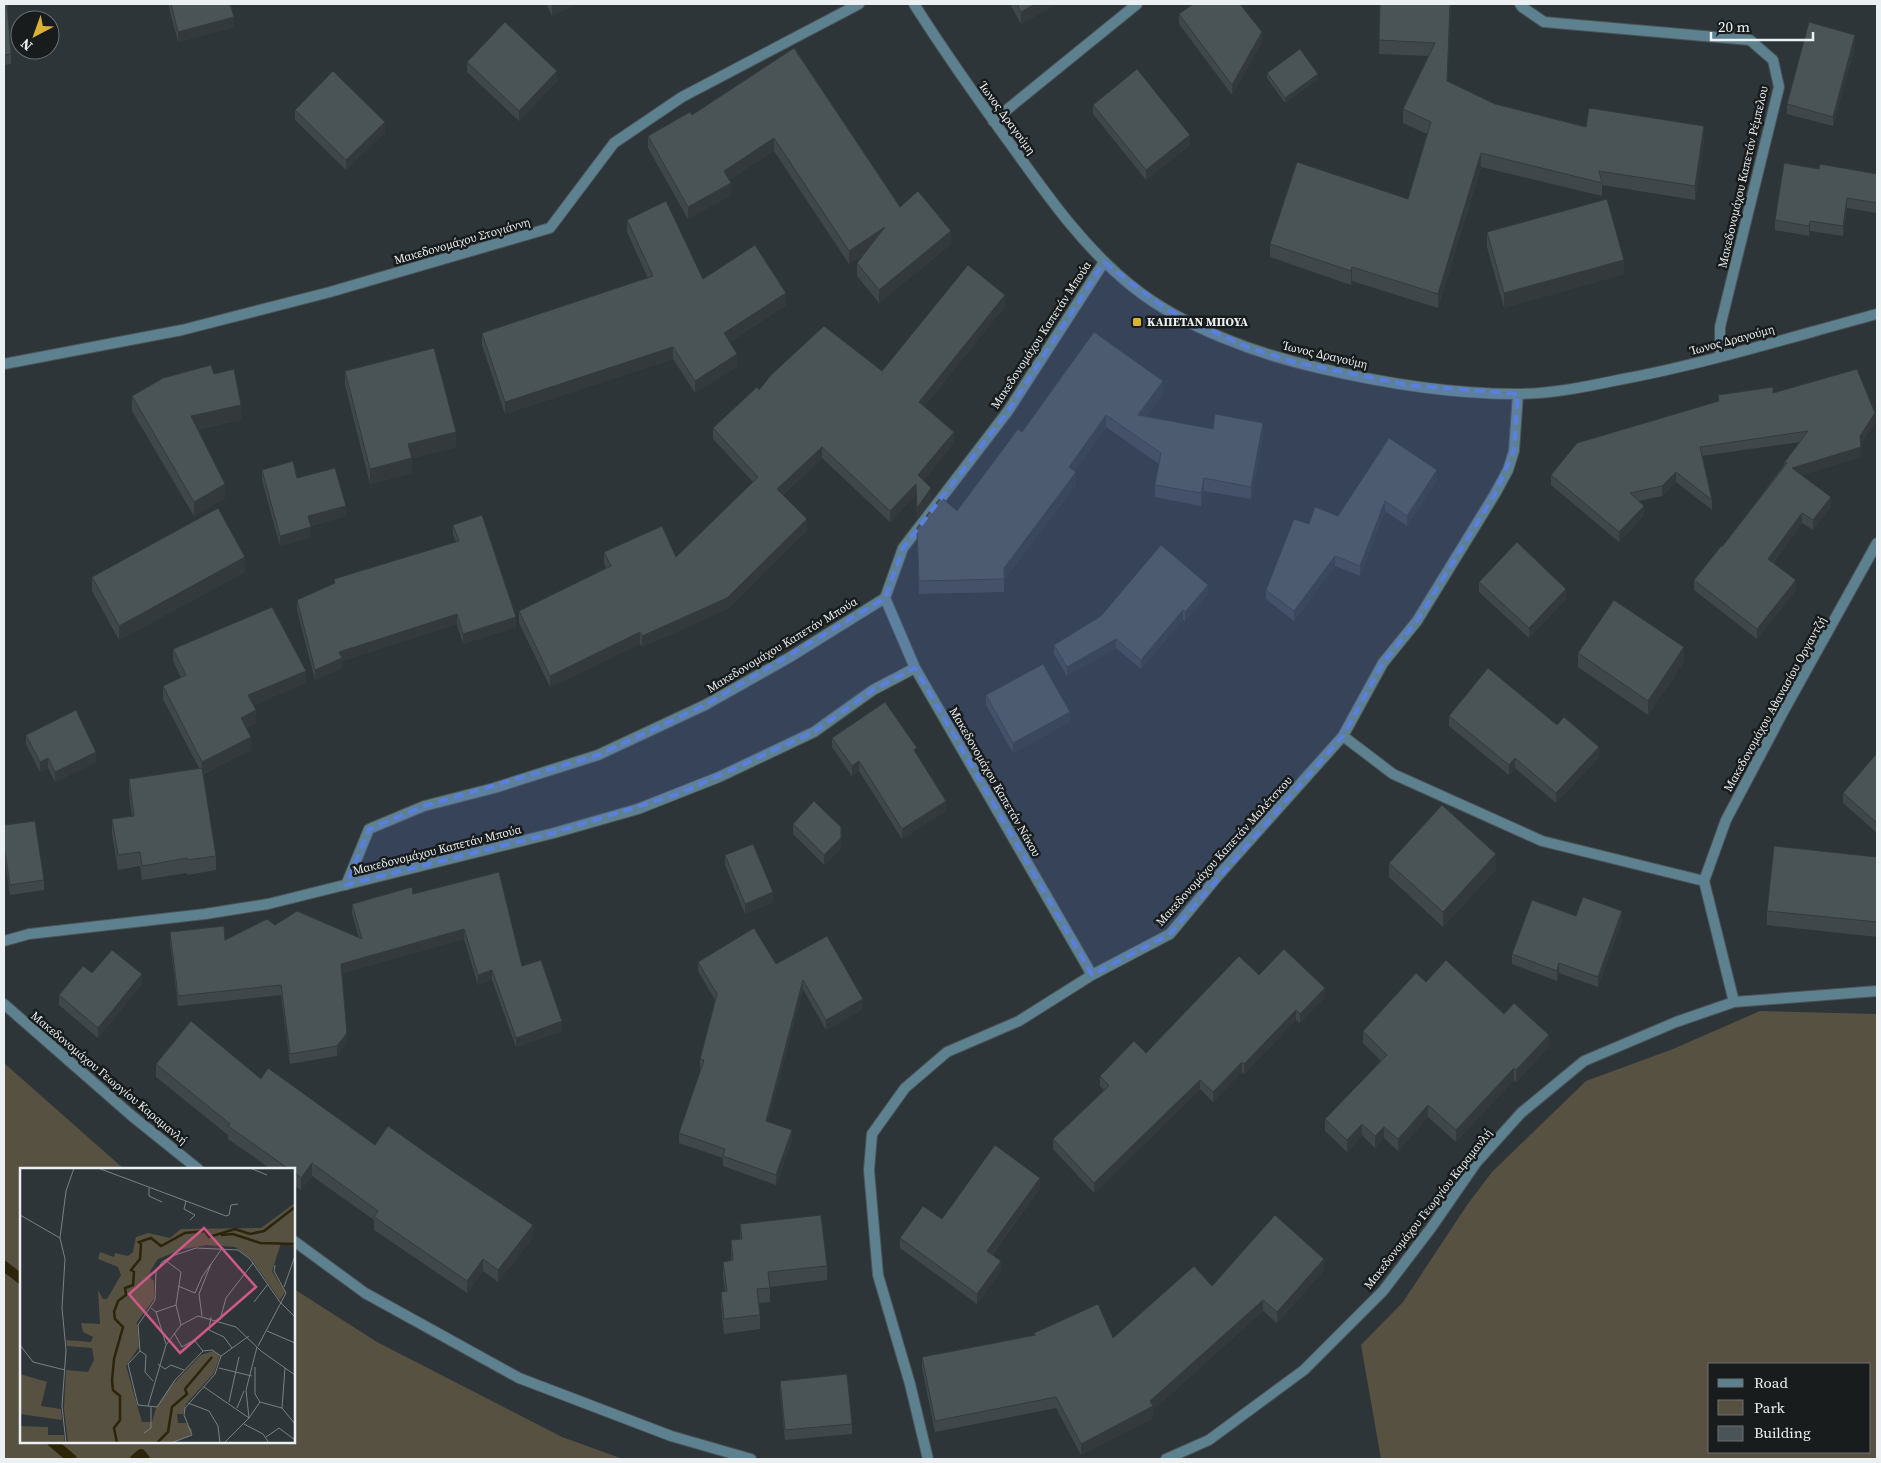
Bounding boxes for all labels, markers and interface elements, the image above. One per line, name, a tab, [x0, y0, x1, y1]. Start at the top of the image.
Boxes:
north arrow	[10, 10, 60, 60]
scale bar	[1711, 10, 1814, 42]
text: 20 m	[1718, 16, 1750, 37]
text: N	[16, 34, 37, 56]
street label: Ίωνος Δραγούμη	[974, 77, 1039, 158]
street label: Μακεδονομάχου Καπετάν Ρέμπελου	[1714, 84, 1772, 270]
street label: Μακεδονομάχου Στογιάννη	[392, 214, 532, 268]
street label: Μακεδονομάχου Καπετάν Μπούα	[987, 258, 1095, 412]
place label: ΚΑΠΕΤΑΝ ΜΠΟΥΑ	[1147, 314, 1248, 330]
marker: ΚΑΠΕΤΑΝ ΜΠΟΥΑ	[1131, 316, 1143, 328]
street label: Ίωνος Δραγούμη	[1687, 321, 1776, 359]
street label: Ίωνος Δραγούμη	[1280, 337, 1369, 373]
street label: Μακεδονομάχου Καπετάν Μπούα	[704, 593, 861, 696]
street label: Μακεδονομάχου Αθανασίου Οργαντζή	[1720, 614, 1830, 794]
street label: Μακεδονομάχου Καπετάν Νάκου	[946, 704, 1044, 860]
street label: Μακεδονομάχου Καπετάν Μαλέτσκου	[1152, 773, 1296, 929]
street label: Μακεδονομάχου Καπετάν Μπούα	[351, 821, 523, 879]
street label: Μακεδονομάχου Γεωργίου Καραμανλή	[27, 1008, 191, 1148]
street label: Μακεδονομάχου Γεωργίου Καραμανλή	[1360, 1126, 1496, 1292]
inset map	[20, 1168, 295, 1443]
legend	[1708, 1363, 1871, 1453]
text: Road	[1754, 1372, 1788, 1393]
text: Park	[1754, 1397, 1786, 1418]
text: Building	[1754, 1422, 1811, 1443]

